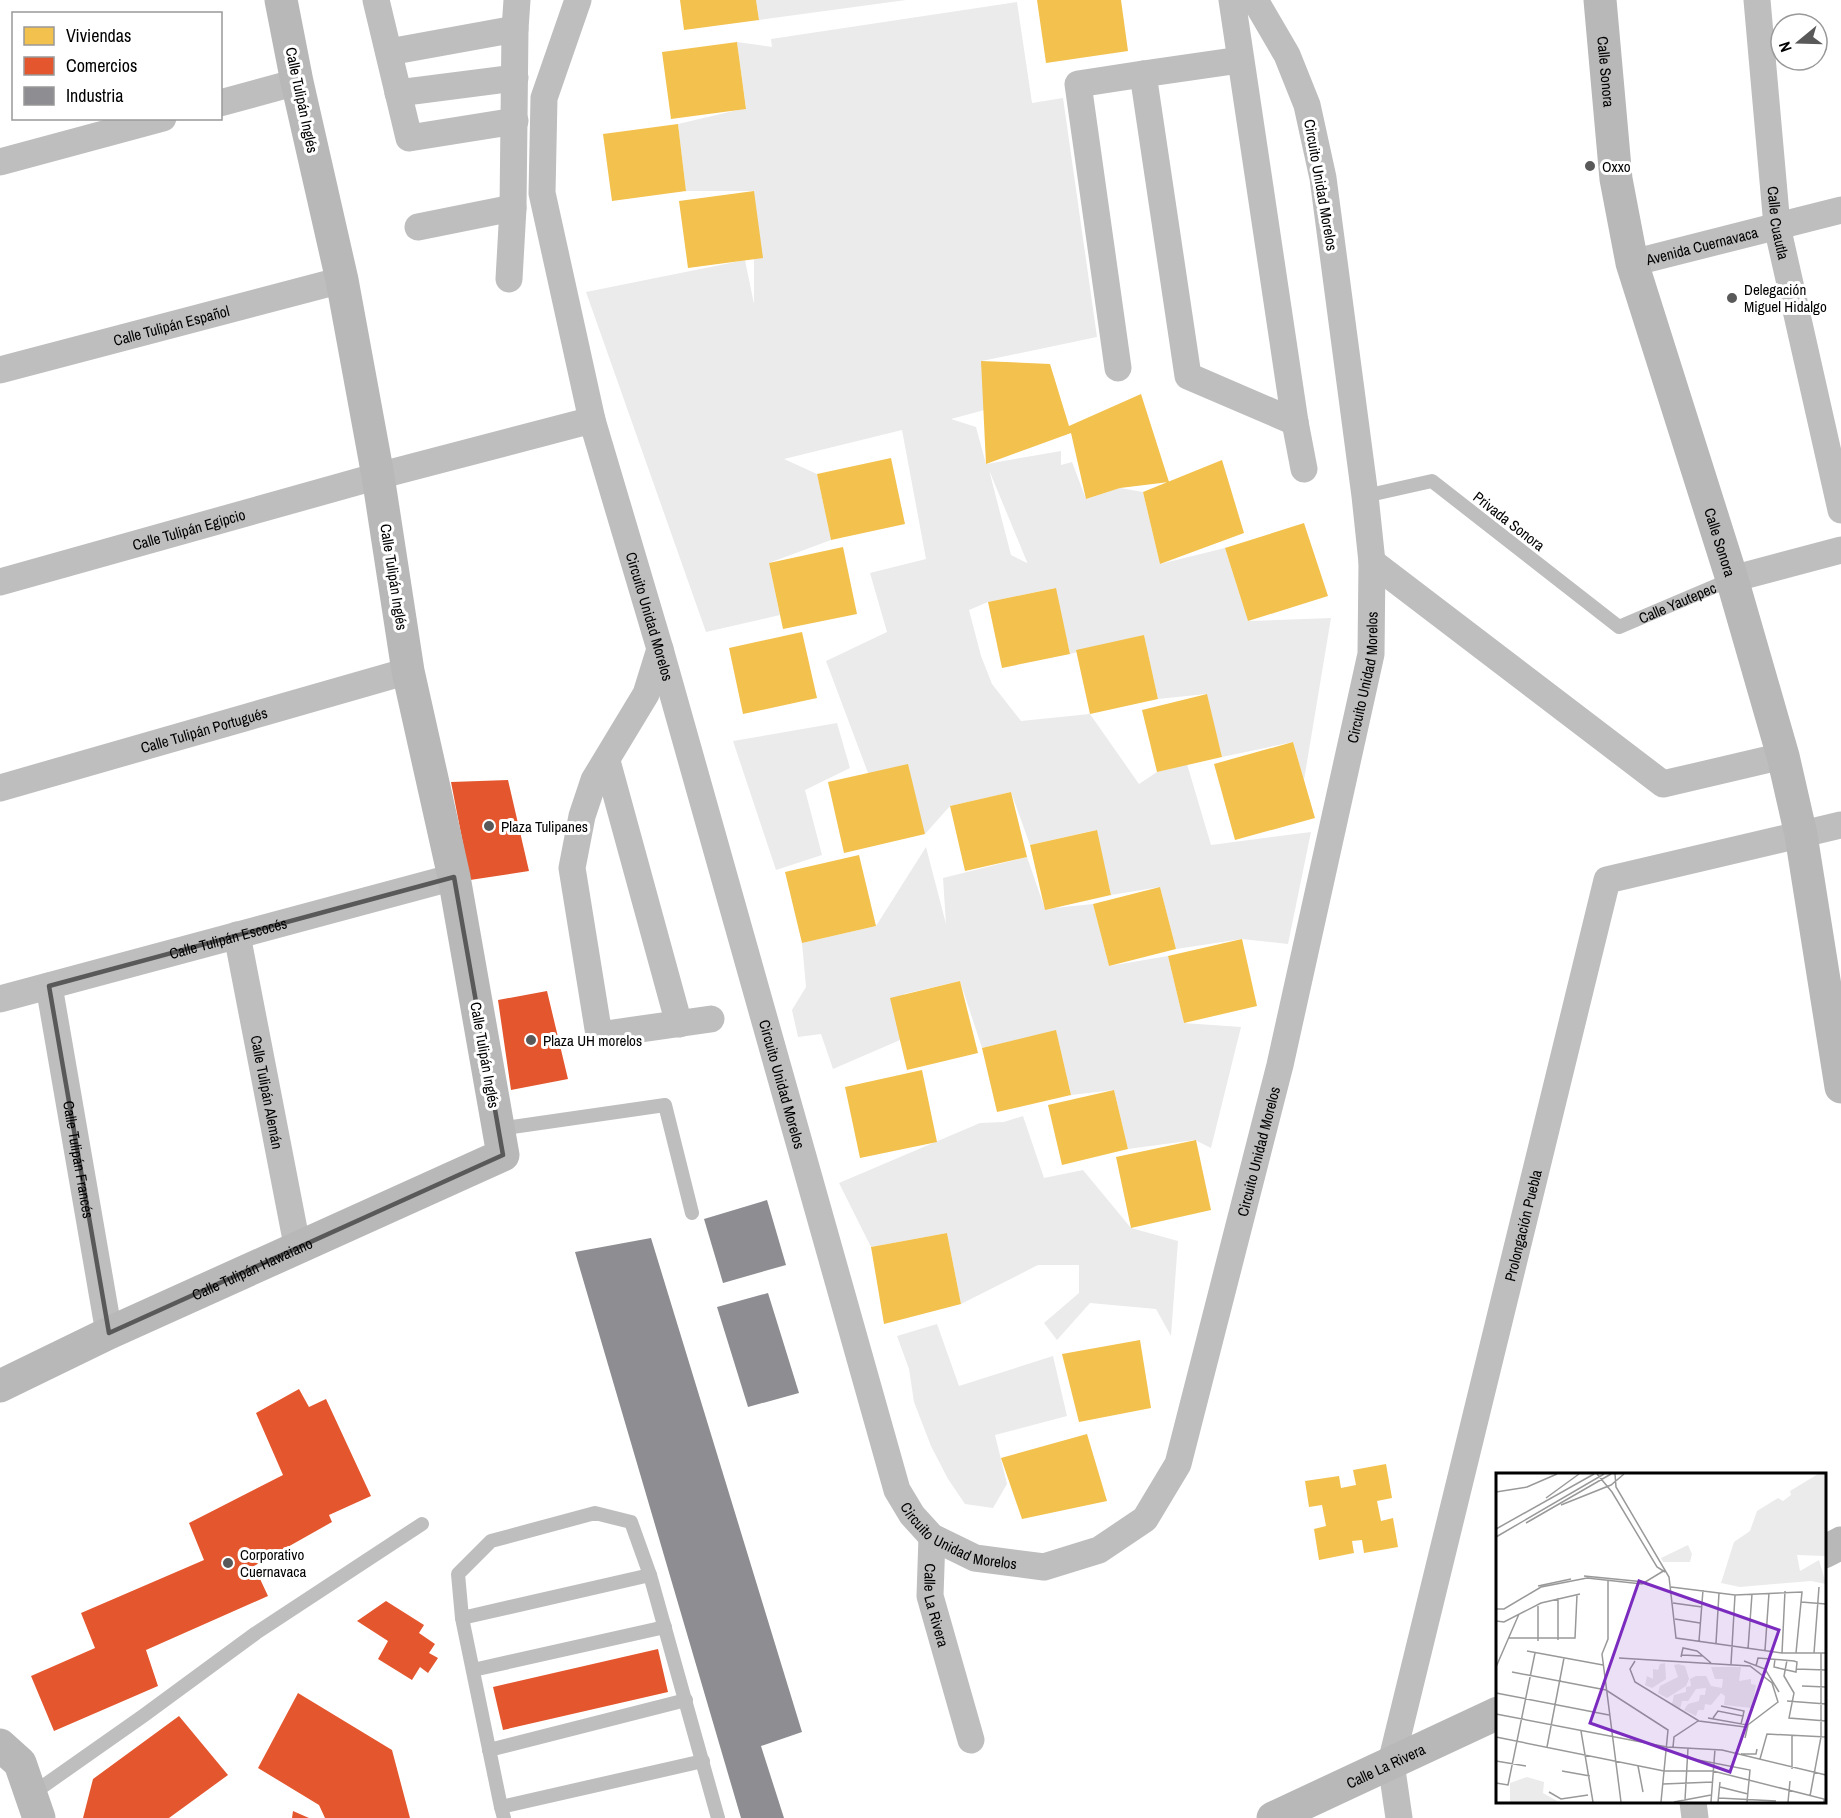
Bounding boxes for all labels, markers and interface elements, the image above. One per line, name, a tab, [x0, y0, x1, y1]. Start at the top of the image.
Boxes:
legend	[12, 12, 222, 120]
north arrow	[1769, 12, 1829, 72]
text: Viviendas	[66, 23, 131, 48]
street label: Calle Sonora	[1593, 35, 1620, 108]
text: N	[1773, 39, 1797, 55]
street label: Calle Tulipán Inglés	[281, 45, 323, 155]
text: Comercios	[66, 53, 137, 78]
text: Industria	[66, 83, 123, 108]
street label: Circuito Unidad Morelos	[1299, 118, 1343, 252]
place label: Oxxo	[1602, 156, 1631, 177]
marker: Oxxo	[1583, 159, 1597, 173]
street label: Calle Cuautla	[1763, 185, 1795, 262]
street label: Avenida Cuernavaca	[1643, 221, 1760, 270]
place label: Delegación Miguel Hidalgo	[1744, 279, 1827, 317]
marker: Delegación Miguel Hidalgo	[1725, 291, 1739, 305]
street label: Calle Tulipán Español	[111, 300, 231, 350]
street label: Privada Sonora	[1469, 486, 1549, 556]
street label: Calle Tulipán Egipcio	[130, 503, 248, 555]
street label: Calle Sonora	[1700, 505, 1741, 579]
street label: Calle Tulipán Inglés	[375, 522, 413, 632]
street label: Circuito Unidad Morelos	[621, 549, 679, 683]
street label: Calle Yautepec	[1635, 577, 1719, 628]
street label: Circuito Unidad Morelos	[1341, 611, 1382, 745]
street label: Calle Tulipán Portugués	[138, 701, 270, 758]
place label: Plaza Tulipanes	[501, 816, 588, 837]
marker: Plaza Tulipanes	[482, 819, 496, 833]
street label: Calle Tulipán Escocés	[167, 912, 289, 964]
street label: Calle Tulipán Inglés	[465, 1000, 505, 1110]
street label: Circuito Unidad Morelos	[754, 1017, 811, 1151]
place label: Plaza UH morelos	[543, 1030, 642, 1051]
street label: Calle Tulipán Alemán	[246, 1033, 289, 1151]
marker: Plaza UH morelos	[524, 1033, 538, 1047]
street label: Circuito Unidad Morelos	[1231, 1084, 1285, 1219]
street label: Calle Tulipán Francés	[58, 1099, 99, 1220]
street label: Prolongación Puebla	[1499, 1167, 1546, 1283]
street label: Calle Tulipán Hawaiano	[188, 1232, 316, 1305]
inset map	[1496, 1473, 1826, 1803]
street label: Circuito Unidad Morelos	[896, 1498, 1018, 1574]
place label: Corporativo Cuernavaca	[240, 1544, 306, 1582]
marker: Corporativo Cuernavaca	[221, 1556, 235, 1570]
street label: Calle La Rivera	[920, 1563, 954, 1649]
street label: Calle La Rivera	[1342, 1738, 1428, 1793]

